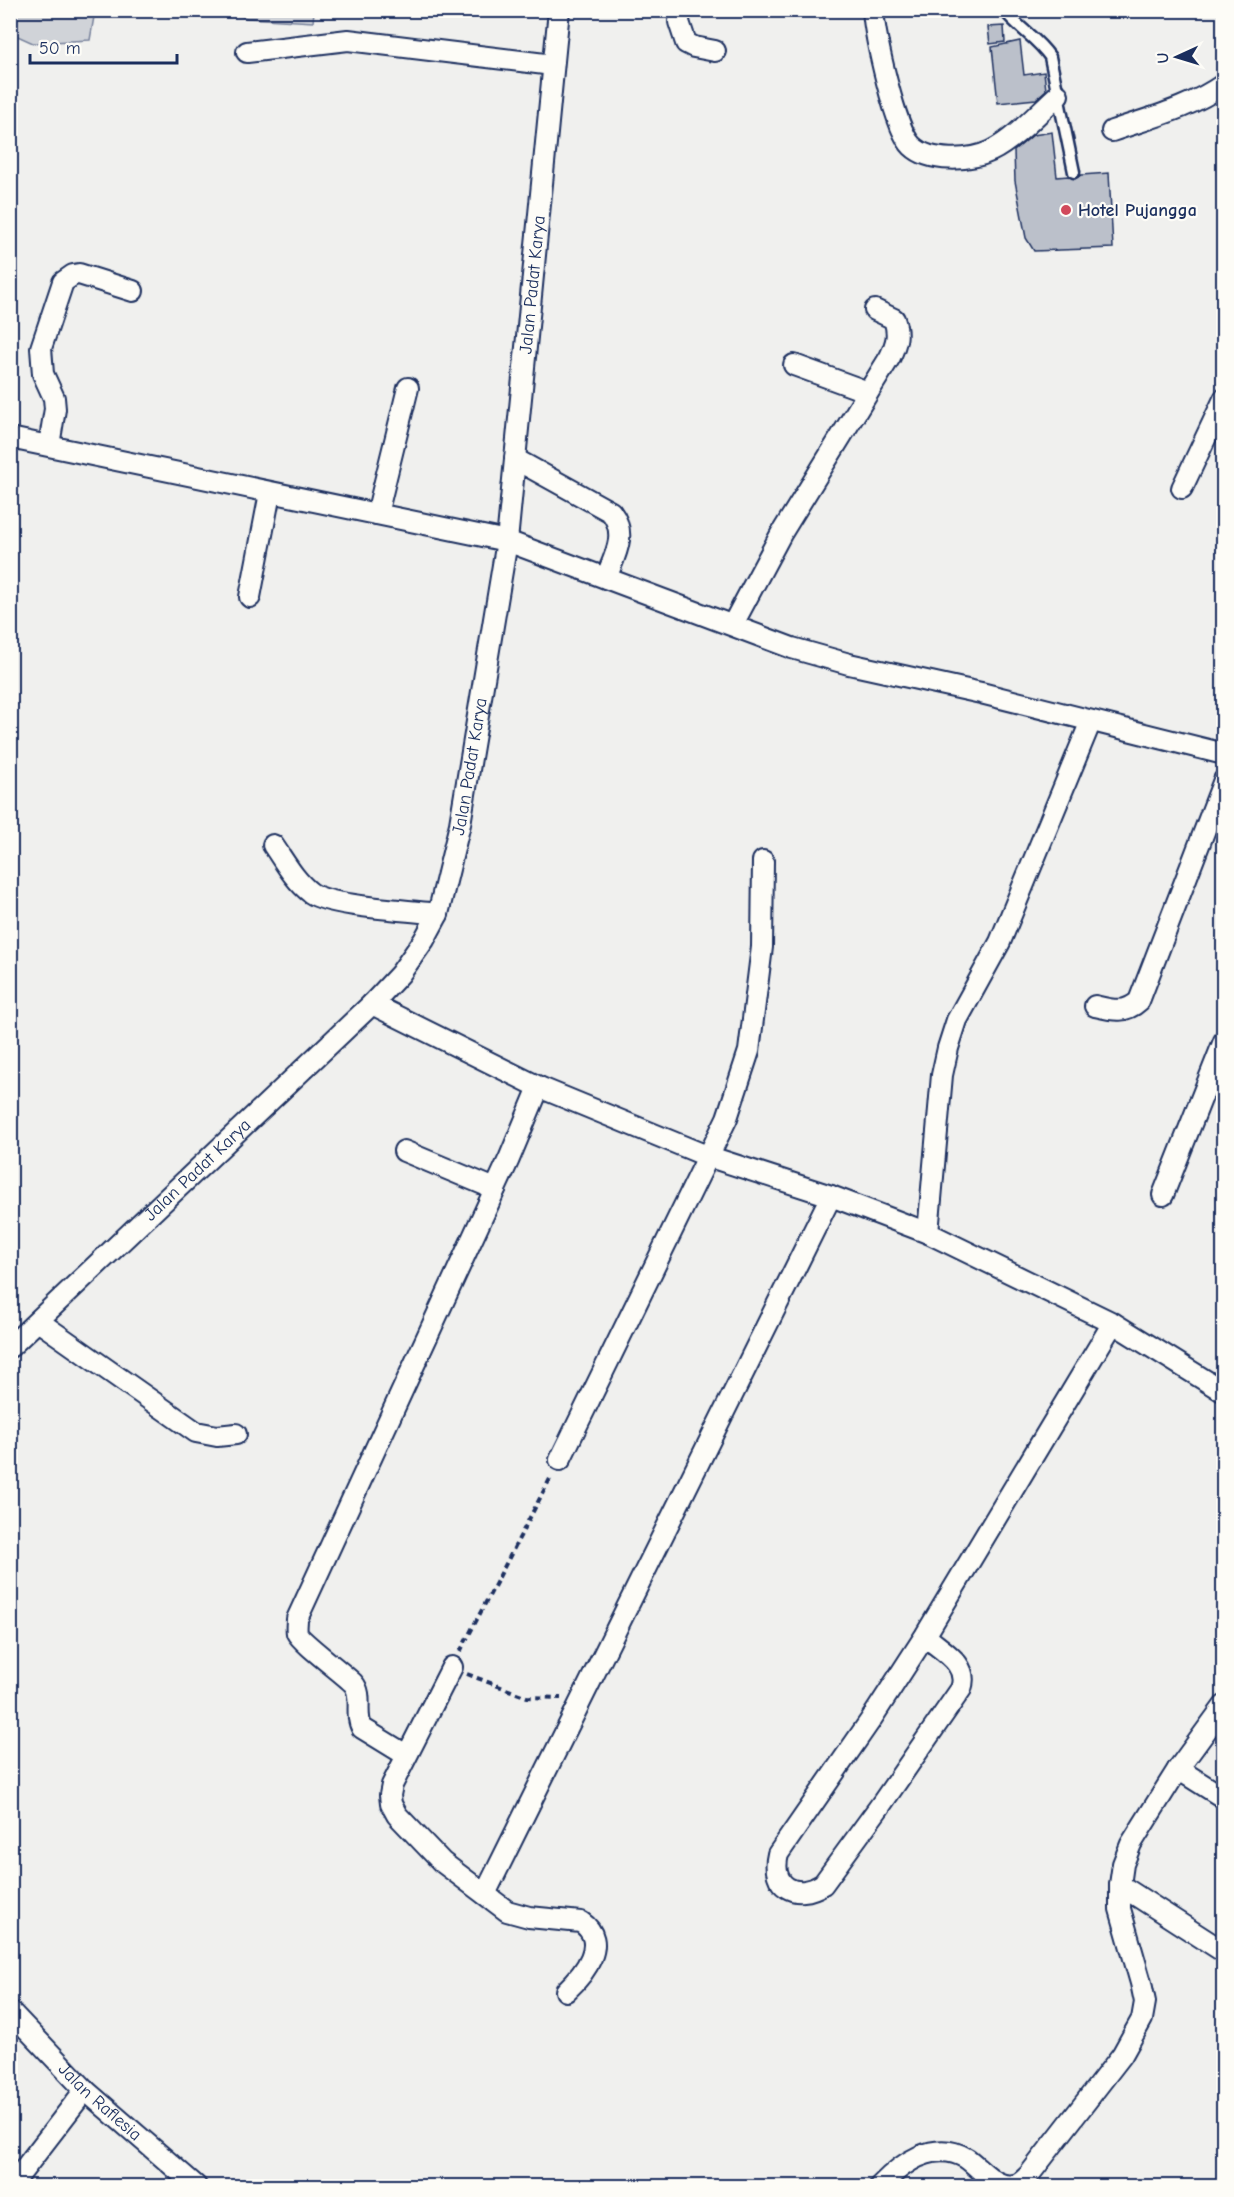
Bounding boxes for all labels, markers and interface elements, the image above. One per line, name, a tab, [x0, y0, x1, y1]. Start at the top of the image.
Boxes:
scale bar	[30, 27, 177, 65]
north arrow	[1147, 27, 1207, 87]
text: 50 m	[39, 38, 81, 59]
text: U	[1154, 52, 1172, 64]
place label: Hotel Pujangga	[1078, 200, 1197, 221]
marker: Hotel Pujangga	[1059, 203, 1073, 217]
street label: Jalan Padat Karya	[515, 214, 549, 355]
street label: Jalan Padat Karya	[447, 696, 491, 837]
street label: Jalan Padat Karya	[140, 1114, 255, 1225]
street label: Jalan Raflesia	[54, 2058, 146, 2145]

